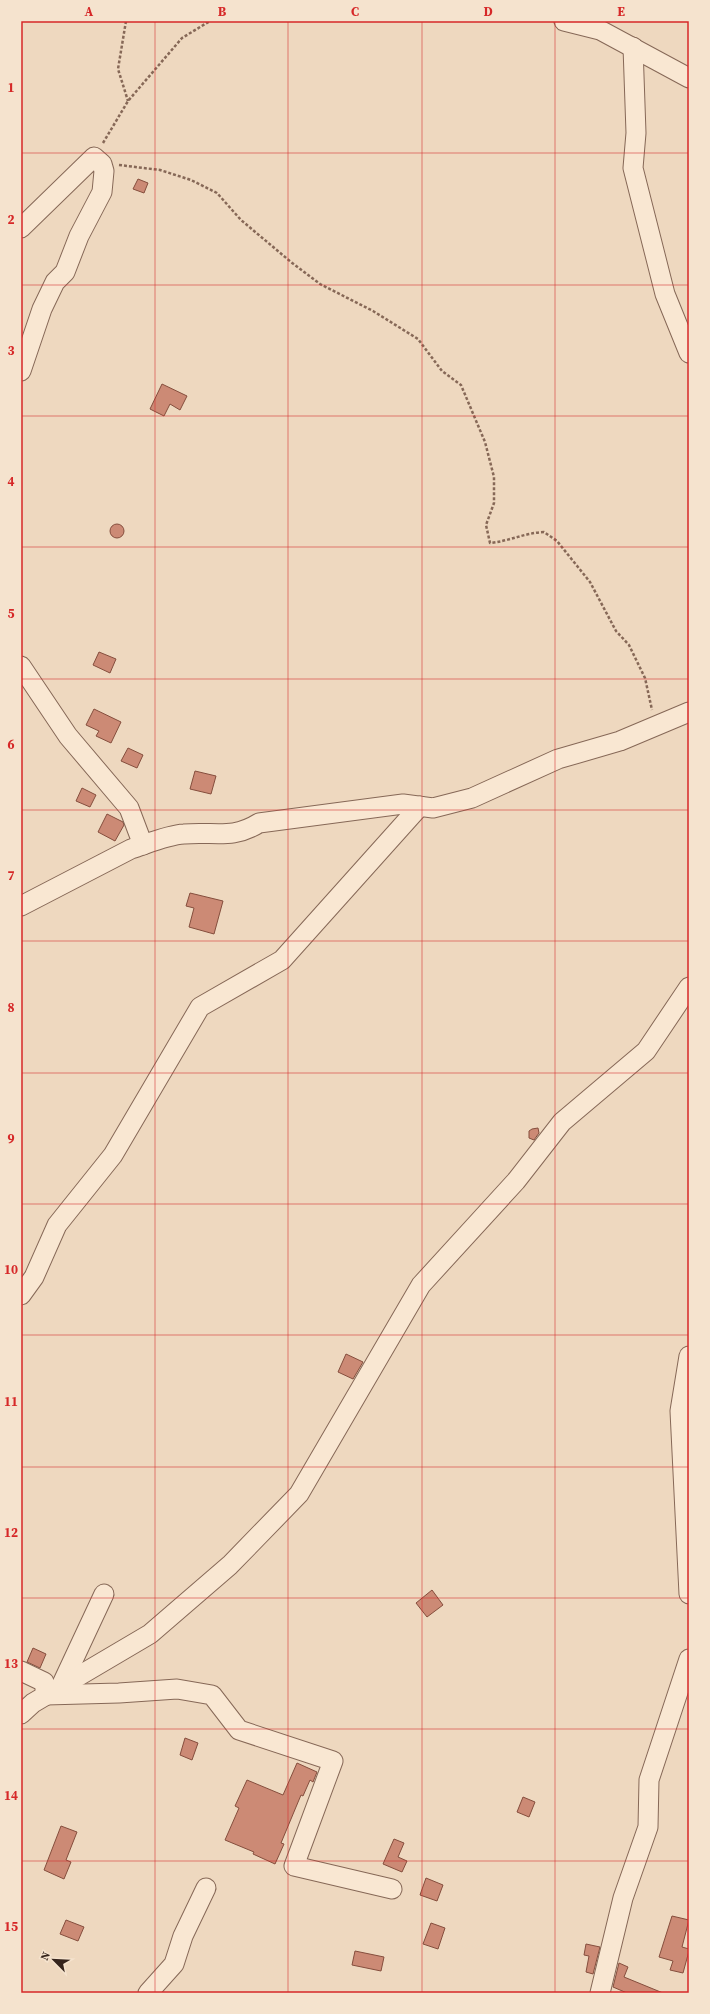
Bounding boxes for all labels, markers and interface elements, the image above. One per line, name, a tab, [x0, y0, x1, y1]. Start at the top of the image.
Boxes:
text: A	[85, 3, 94, 20]
text: B	[218, 3, 227, 20]
text: C	[351, 3, 359, 20]
text: D	[483, 3, 493, 20]
text: E	[617, 3, 625, 20]
text: 1	[7, 79, 15, 96]
text: 2	[7, 211, 15, 228]
text: 3	[7, 342, 15, 359]
text: 4	[7, 473, 15, 490]
text: 5	[7, 605, 15, 622]
text: 6	[7, 736, 15, 753]
text: 7	[7, 867, 15, 884]
text: 8	[7, 999, 15, 1016]
text: 9	[7, 1130, 15, 1147]
text: 10	[4, 1261, 18, 1278]
text: 11	[4, 1393, 18, 1410]
text: 12	[4, 1524, 18, 1541]
text: 13	[4, 1655, 18, 1672]
text: 14	[4, 1787, 18, 1804]
text: 15	[4, 1918, 18, 1935]
north arrow	[34, 1940, 74, 1980]
text: N	[37, 1949, 54, 1963]

